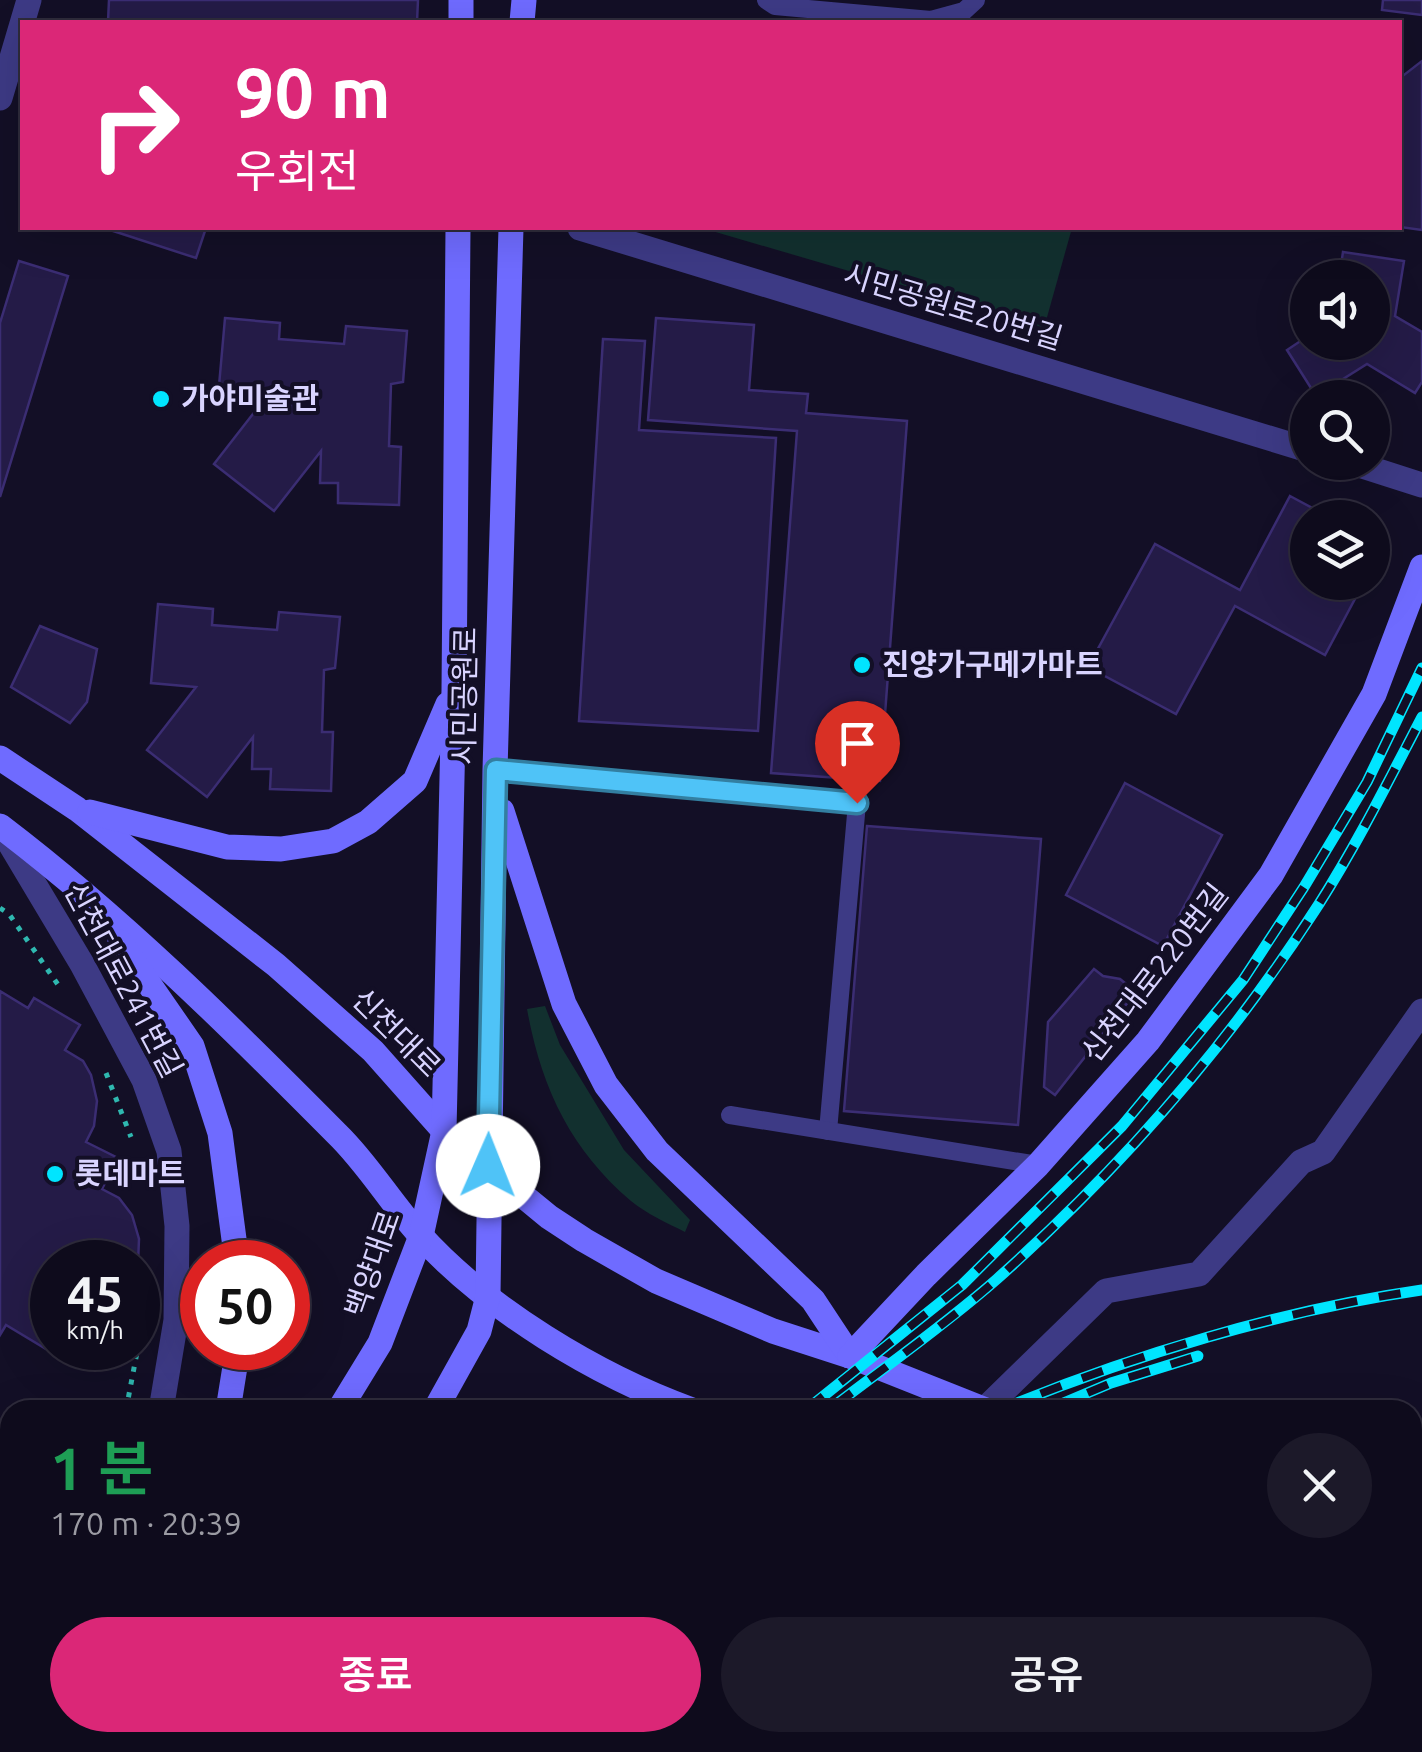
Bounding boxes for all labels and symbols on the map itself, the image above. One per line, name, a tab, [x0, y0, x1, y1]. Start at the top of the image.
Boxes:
street label: 시민공원로20번길	[840, 257, 1067, 355]
place label: 가야미술관	[181, 381, 319, 415]
marker: 가야미술관	[150, 388, 172, 410]
street label: 시민공원로	[446, 627, 482, 765]
place label: 진양가구메가마트	[882, 647, 1103, 681]
marker: 진양가구메가마트	[851, 654, 873, 676]
pin	[815, 701, 900, 804]
street label: 신천대로241번길	[58, 876, 190, 1083]
street label: 신천대로220번길	[1074, 877, 1234, 1068]
street label: 신천대로	[346, 981, 448, 1083]
position arrow	[436, 1114, 540, 1218]
place label: 롯데마트	[75, 1156, 185, 1190]
marker: 롯데마트	[44, 1163, 66, 1185]
street label: 백양대로	[338, 1206, 406, 1321]
speed limit sign: 50	[180, 1240, 310, 1370]

